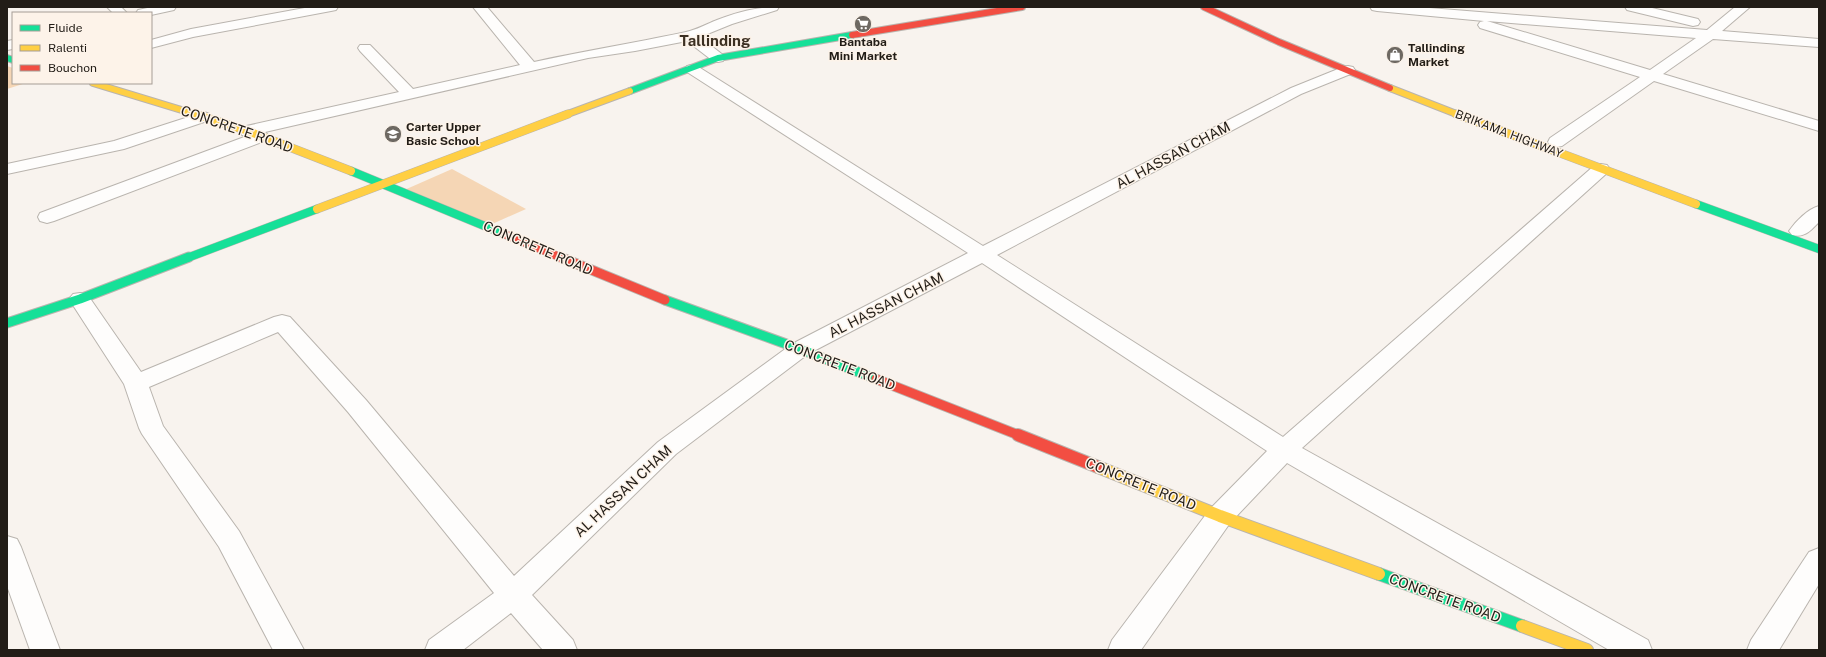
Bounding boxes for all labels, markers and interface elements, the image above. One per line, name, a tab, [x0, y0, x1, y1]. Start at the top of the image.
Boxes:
legend	[12, 12, 152, 84]
supermarket icon: Bantaba Mini Market	[853, 14, 873, 34]
text: Fluide	[48, 21, 83, 35]
district label: Tallinding	[680, 32, 751, 49]
place label: Bantaba Mini Market	[829, 35, 897, 63]
text: Ralenti	[48, 41, 87, 55]
place label: Tallinding Market	[1408, 41, 1465, 69]
shop icon: Tallinding Market	[1385, 45, 1405, 65]
text: Bouchon	[48, 61, 97, 75]
street label: CONCRETE ROAD	[179, 102, 295, 156]
street label: BRIKAMA HIGHWAY	[1453, 107, 1565, 161]
street label: AL HASSAN CHAM	[1113, 118, 1233, 192]
place label: Carter Upper Basic School	[406, 120, 481, 148]
school or university icon: Carter Upper Basic School	[383, 124, 403, 144]
street label: CONCRETE ROAD	[481, 218, 595, 278]
street label: AL HASSAN CHAM	[826, 269, 946, 341]
street label: CONCRETE ROAD	[782, 336, 898, 394]
street label: AL HASSAN CHAM	[571, 442, 675, 540]
street label: CONCRETE ROAD	[1083, 455, 1199, 513]
street label: CONCRETE ROAD	[1387, 570, 1503, 626]

